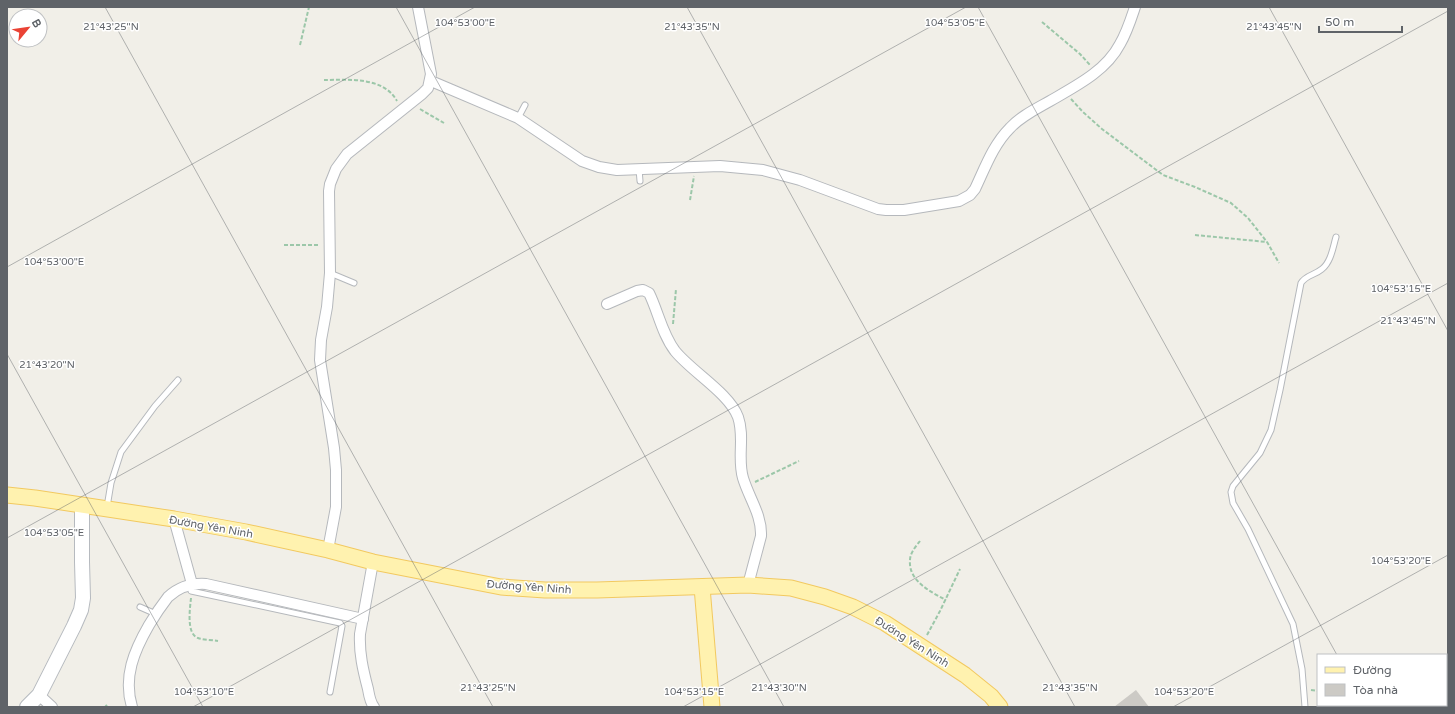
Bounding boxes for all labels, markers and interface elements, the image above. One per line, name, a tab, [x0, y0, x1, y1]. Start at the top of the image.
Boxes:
north arrow	[8, 8, 48, 48]
scale bar	[1319, 8, 1402, 34]
text: 50 m	[1325, 15, 1354, 29]
text: B	[29, 17, 44, 30]
text: 104°53'00"E	[435, 17, 495, 29]
text: 104°53'05"E	[925, 17, 985, 29]
text: 21°43'25"N	[83, 21, 139, 33]
text: 21°43'35"N	[664, 21, 720, 33]
text: 21°43'45"N	[1246, 21, 1302, 33]
text: 104°53'00"E	[24, 256, 84, 268]
text: 104°53'15"E	[1371, 283, 1431, 295]
text: 21°43'45"N	[1380, 315, 1436, 327]
text: 21°43'20"N	[19, 359, 75, 371]
street label: Đường Yên Ninh	[168, 513, 254, 541]
text: 104°53'05"E	[24, 527, 84, 539]
text: 104°53'20"E	[1371, 555, 1431, 567]
street label: Đường Yên Ninh	[486, 578, 572, 596]
street label: Đường Yên Ninh	[872, 614, 952, 670]
legend	[1317, 654, 1447, 706]
text: Đường	[1353, 663, 1392, 677]
text: 21°43'25"N	[460, 682, 516, 694]
text: 21°43'30"N	[751, 682, 807, 694]
text: 21°43'35"N	[1042, 682, 1098, 694]
text: Tòa nhà	[1353, 683, 1398, 697]
text: 104°53'10"E	[174, 686, 234, 698]
text: 104°53'15"E	[664, 686, 724, 698]
text: 104°53'20"E	[1154, 686, 1214, 698]

